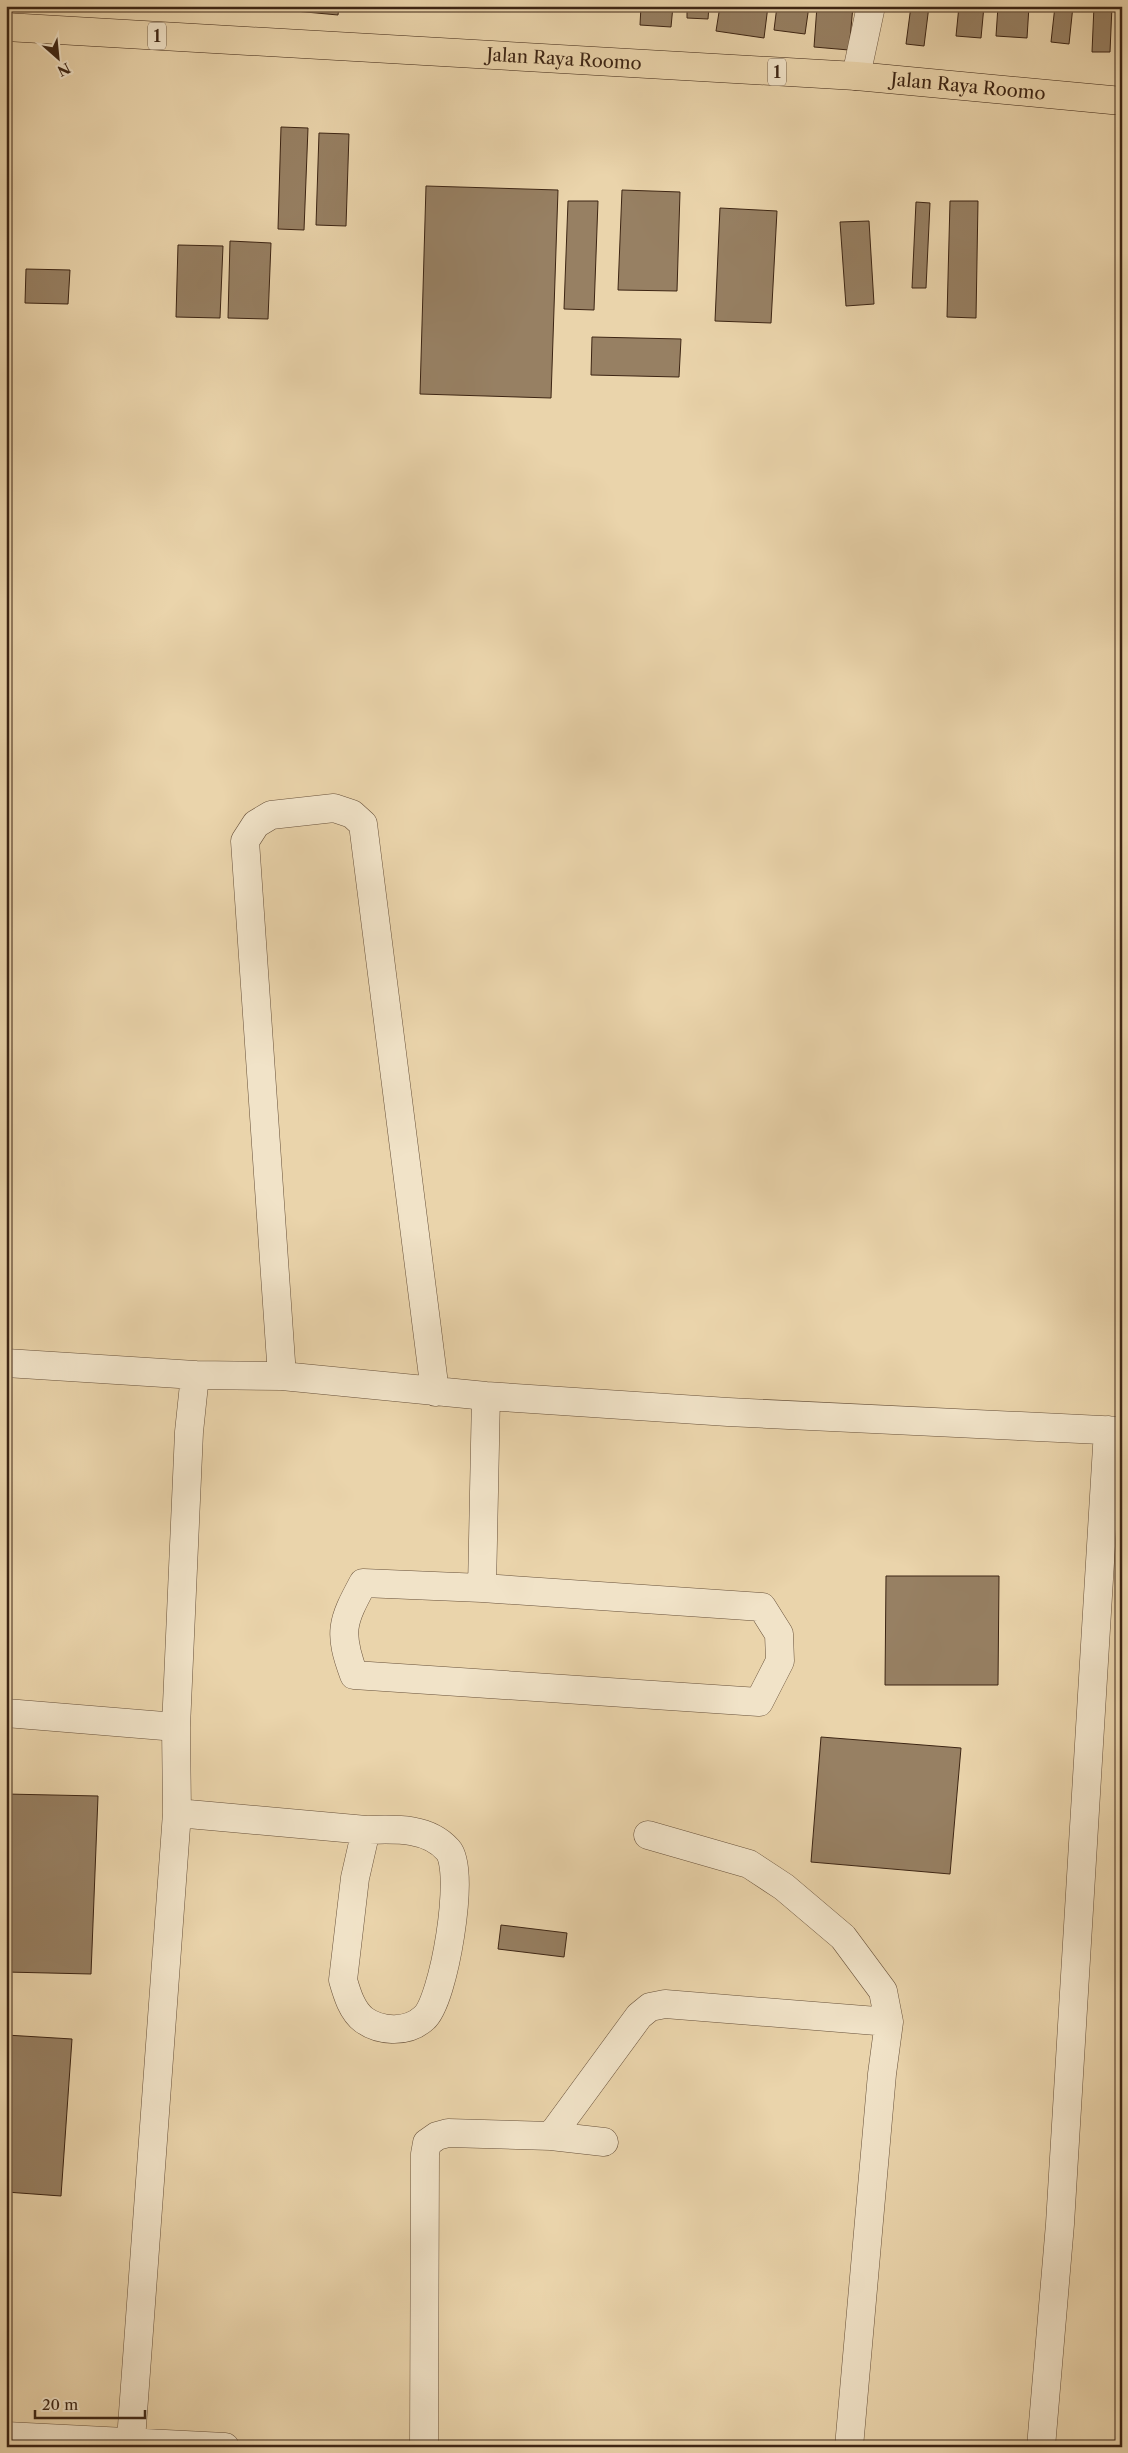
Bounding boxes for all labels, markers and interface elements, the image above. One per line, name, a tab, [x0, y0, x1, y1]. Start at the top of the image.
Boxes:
road number: 1	[148, 22, 166, 50]
north arrow	[32, 32, 82, 82]
street label: Jalan Raya Roomo	[483, 44, 642, 75]
road number: 1	[768, 58, 786, 86]
text: N	[54, 59, 73, 80]
street label: Jalan Raya Roomo	[887, 68, 1046, 105]
scale bar	[35, 2388, 145, 2420]
text: 20 m	[42, 2395, 78, 2414]

